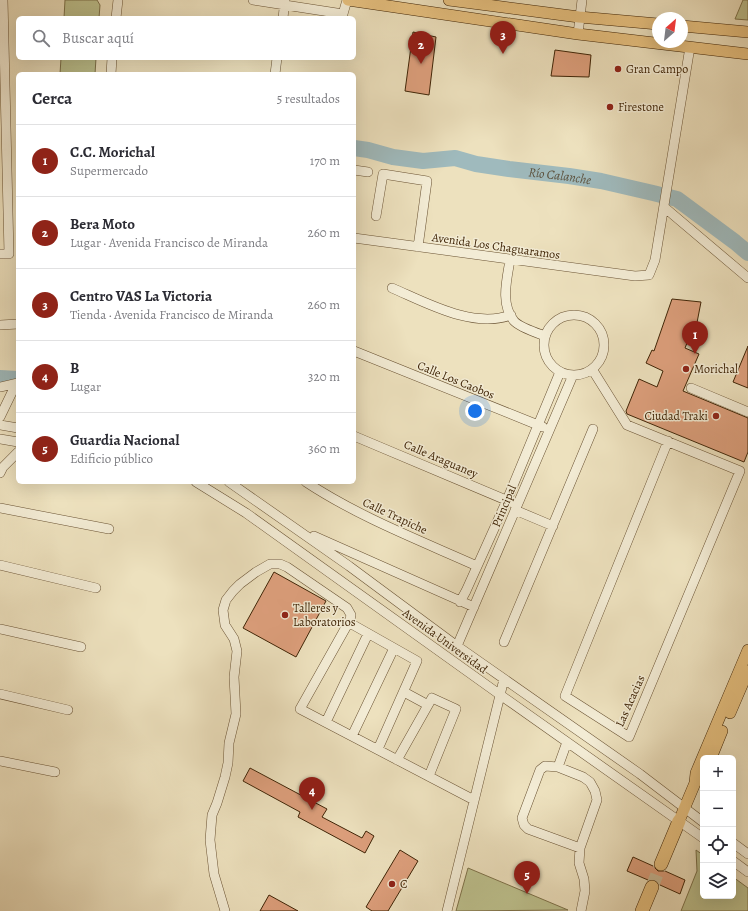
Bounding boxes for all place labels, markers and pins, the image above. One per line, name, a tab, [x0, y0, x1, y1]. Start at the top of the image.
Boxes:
pin: 3	[490, 21, 516, 54]
pin: 2	[408, 31, 434, 64]
place label: Gran Campo	[626, 61, 688, 77]
marker: Gran Campo	[613, 64, 623, 74]
place label: Firestone	[618, 99, 664, 115]
marker: Firestone	[605, 102, 615, 112]
pin: 1	[682, 321, 708, 354]
place label: Morichal	[694, 361, 738, 377]
marker: Morichal	[681, 364, 691, 374]
place label: Ciudad Traki	[644, 408, 708, 424]
marker: Ciudad Traki	[711, 411, 721, 421]
place label: Talleres y Laboratorios	[293, 600, 356, 630]
marker: Talleres y Laboratorios	[280, 610, 290, 620]
pin: 4	[299, 777, 325, 810]
pin: 5	[514, 861, 540, 894]
place label: C	[400, 876, 408, 892]
marker: C	[387, 879, 397, 889]

